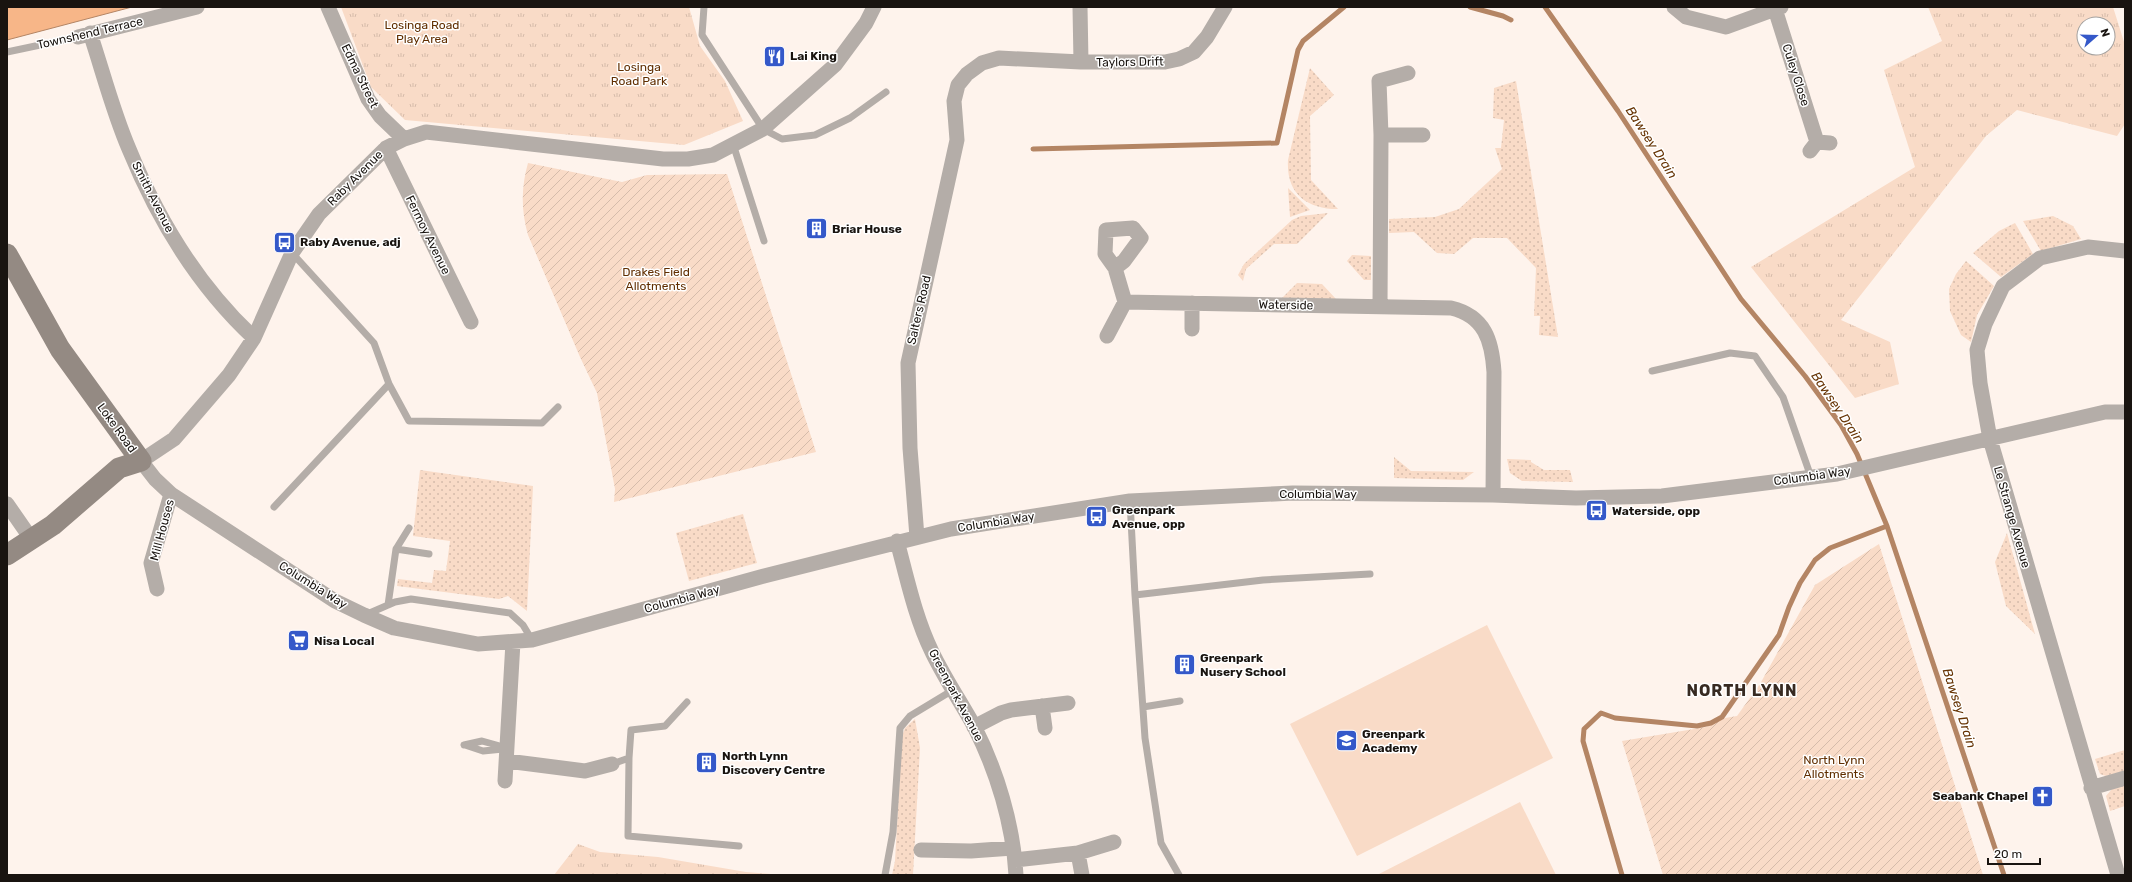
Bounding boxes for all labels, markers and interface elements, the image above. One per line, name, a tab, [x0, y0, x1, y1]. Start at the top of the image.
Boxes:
street label: Townshend Terrace	[36, 14, 145, 52]
north arrow	[2076, 16, 2116, 56]
park label: Losinga Road Play Area	[385, 18, 459, 46]
text: N	[2097, 27, 2112, 39]
street label: Edma Street	[339, 42, 382, 110]
street label: Culey Close	[1779, 42, 1813, 108]
restaurant icon: Lai King	[761, 43, 787, 69]
place label: Lai King	[790, 49, 837, 63]
street label: Taylors Drift	[1096, 54, 1164, 70]
park label: Losinga Road Park	[611, 60, 668, 88]
water label: Bawsey Drain	[1623, 103, 1681, 181]
street label: Raby Avenue	[324, 147, 386, 209]
street label: Smith Avenue	[129, 159, 177, 235]
street label: Fermoy Avenue	[403, 193, 453, 277]
building icon: Briar House	[803, 216, 829, 242]
place label: Briar House	[832, 222, 902, 236]
bus stop icon: Raby Avenue, adj	[272, 229, 298, 255]
place label: Raby Avenue, adj	[300, 235, 401, 249]
park label: Drakes Field Allotments	[622, 265, 690, 293]
street label: Salters Road	[904, 274, 934, 346]
street label: Waterside	[1258, 298, 1314, 312]
water label: Bawsey Drain	[1808, 369, 1867, 446]
street label: Loke Road	[94, 401, 140, 455]
street label: Columbia Way	[1773, 464, 1852, 488]
street label: Le Strange Avenue	[1991, 464, 2033, 570]
street label: Columbia Way	[1279, 487, 1357, 501]
street label: Mill Houses	[147, 498, 177, 562]
bus stop icon: Waterside, opp	[1584, 498, 1610, 524]
place label: Greenpark Avenue, opp	[1112, 503, 1185, 531]
bus stop icon: Greenpark Avenue, opp	[1083, 504, 1109, 530]
place label: Waterside, opp	[1612, 504, 1701, 518]
street label: Columbia Way	[957, 509, 1036, 535]
street label: Columbia Way	[276, 559, 350, 612]
street label: Columbia Way	[643, 582, 722, 616]
supermarket icon: Nisa Local	[285, 628, 311, 654]
place label: Nisa Local	[314, 634, 374, 648]
street label: Greenpark Avenue	[926, 647, 986, 744]
place label: Greenpark Nusery School	[1200, 651, 1286, 679]
building icon: Greenpark Nusery School	[1171, 652, 1197, 678]
water label: Bawsey Drain	[1940, 666, 1980, 750]
district label: NORTH LYNN	[1686, 681, 1798, 700]
place label: Greenpark Academy	[1362, 727, 1425, 755]
school or university icon: Greenpark Academy	[1333, 728, 1359, 754]
place label: North Lynn Discovery Centre	[722, 749, 825, 777]
building icon: North Lynn Discovery Centre	[694, 750, 720, 776]
park label: North Lynn Allotments	[1803, 753, 1865, 781]
church icon: Seabank Chapel	[2030, 783, 2056, 809]
place label: Seabank Chapel	[1933, 789, 2028, 803]
scale bar	[1988, 840, 2040, 866]
text: 20 m	[1994, 847, 2022, 861]

